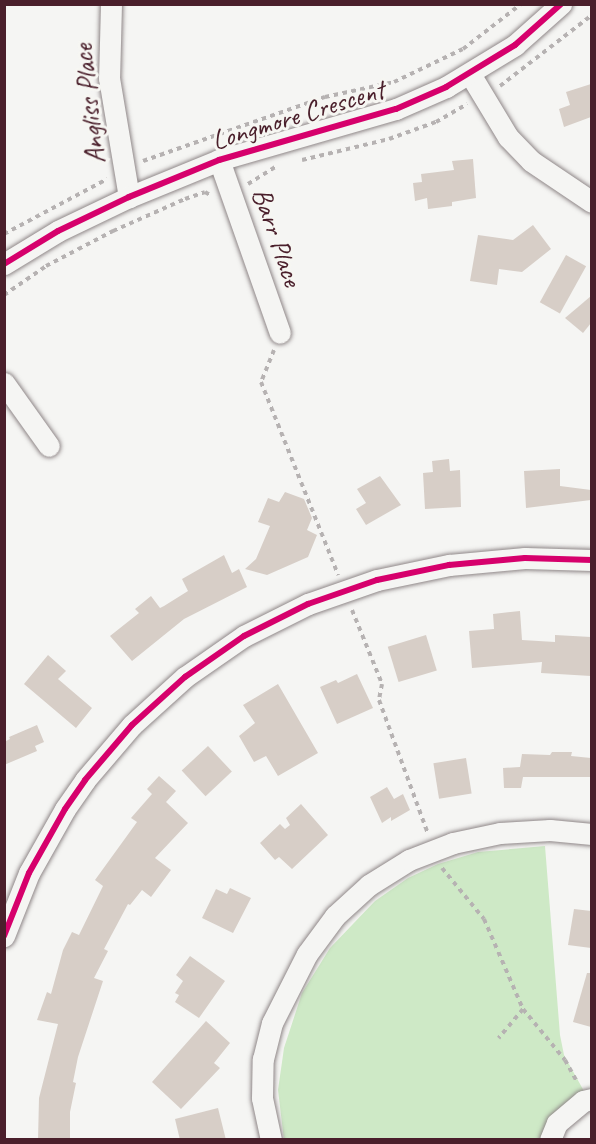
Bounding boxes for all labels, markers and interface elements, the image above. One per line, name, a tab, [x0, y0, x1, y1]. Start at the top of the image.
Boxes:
street label: Angliss Place	[66, 42, 112, 166]
street label: Longmore Crescent	[207, 73, 389, 157]
street label: Barr Place	[244, 183, 310, 291]

